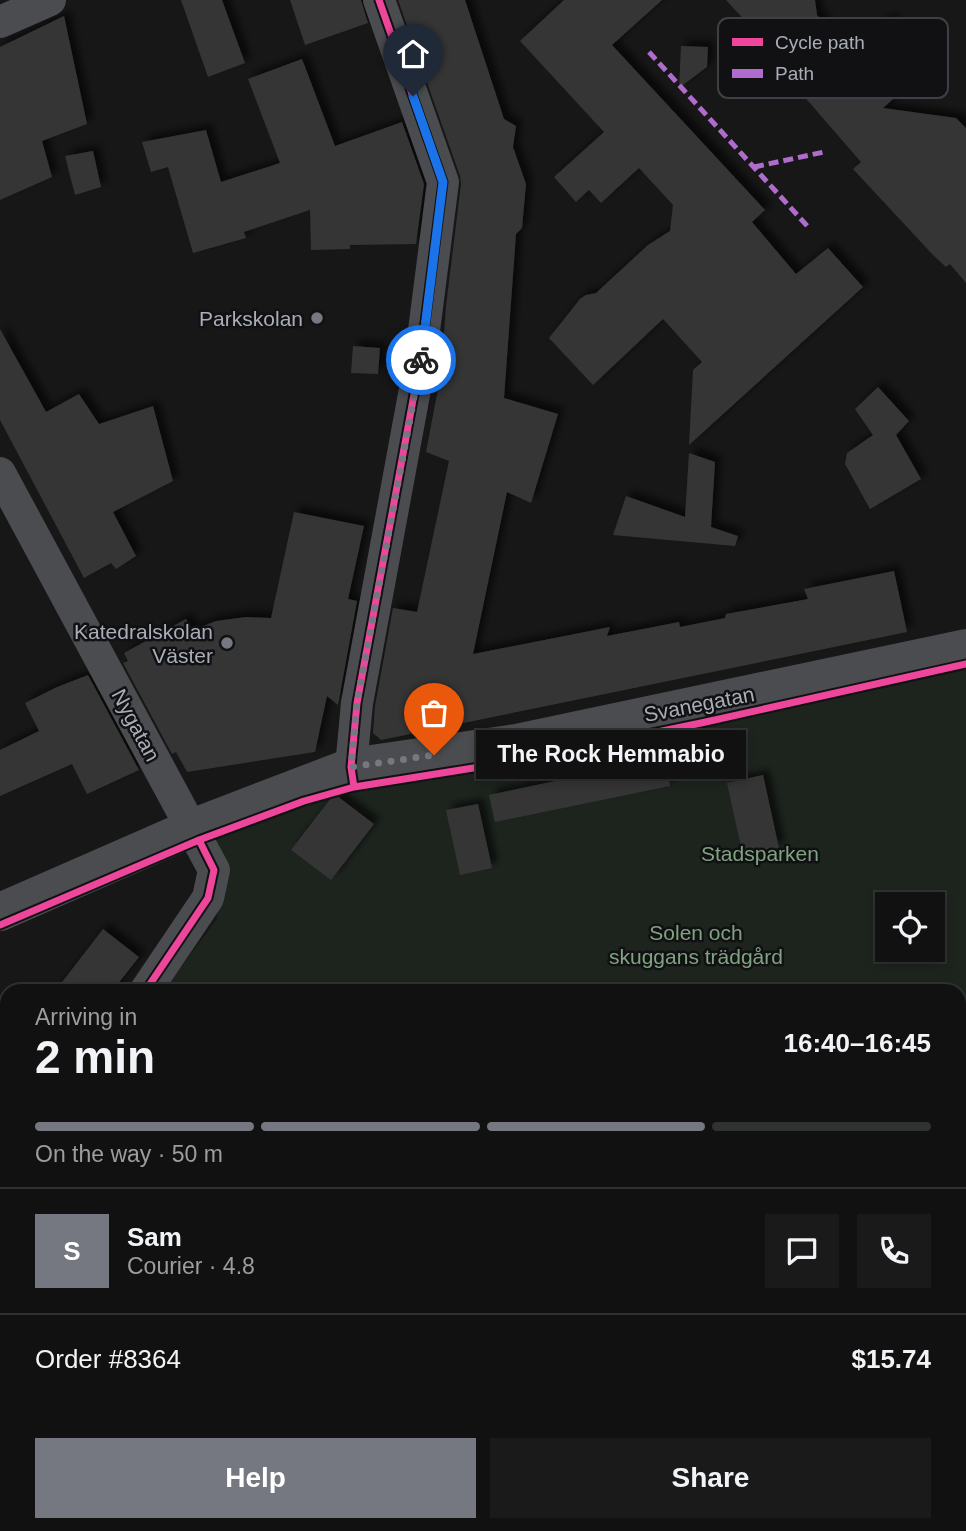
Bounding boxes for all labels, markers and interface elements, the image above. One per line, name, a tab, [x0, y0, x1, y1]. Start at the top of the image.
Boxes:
legend	[718, 18, 948, 98]
pin	[383, 24, 443, 96]
text: Cycle path	[775, 32, 865, 53]
icon: home	[394, 35, 432, 73]
text: Path	[775, 63, 814, 84]
place label: Parkskolan	[199, 307, 303, 330]
marker: Parkskolan	[309, 310, 325, 326]
courier	[386, 325, 456, 395]
icon: bike	[402, 341, 440, 379]
place label: Katedralskolan Väster	[74, 620, 213, 667]
marker: Katedralskolan Väster	[219, 635, 235, 651]
street label: Svanegatan	[642, 682, 756, 726]
pin	[404, 683, 464, 755]
street label: Nygatan	[107, 685, 165, 765]
icon: bag	[415, 694, 453, 732]
callout: The Rock Hemmabio	[476, 730, 746, 780]
text: The Rock Hemmabio	[497, 741, 725, 767]
park label: Stadsparken	[701, 842, 819, 865]
map controls	[875, 892, 945, 962]
button: locate	[875, 892, 945, 962]
park label: Solen och skuggans trädgård	[609, 921, 783, 968]
text: Arriving in	[35, 1004, 137, 1030]
text: 16:40–16:45	[784, 1028, 931, 1058]
text: 2 min	[35, 1031, 155, 1083]
text: On the way · 50 m	[35, 1141, 223, 1167]
button: chat	[765, 1214, 839, 1288]
button: phone	[857, 1214, 931, 1288]
text: Sam	[127, 1222, 182, 1252]
text: S	[63, 1236, 81, 1266]
text: Courier · 4.8	[127, 1253, 255, 1279]
text: Order #8364	[35, 1344, 181, 1374]
text: $15.74	[851, 1344, 931, 1374]
button: Help	[35, 1438, 476, 1518]
button: Share	[490, 1438, 931, 1518]

